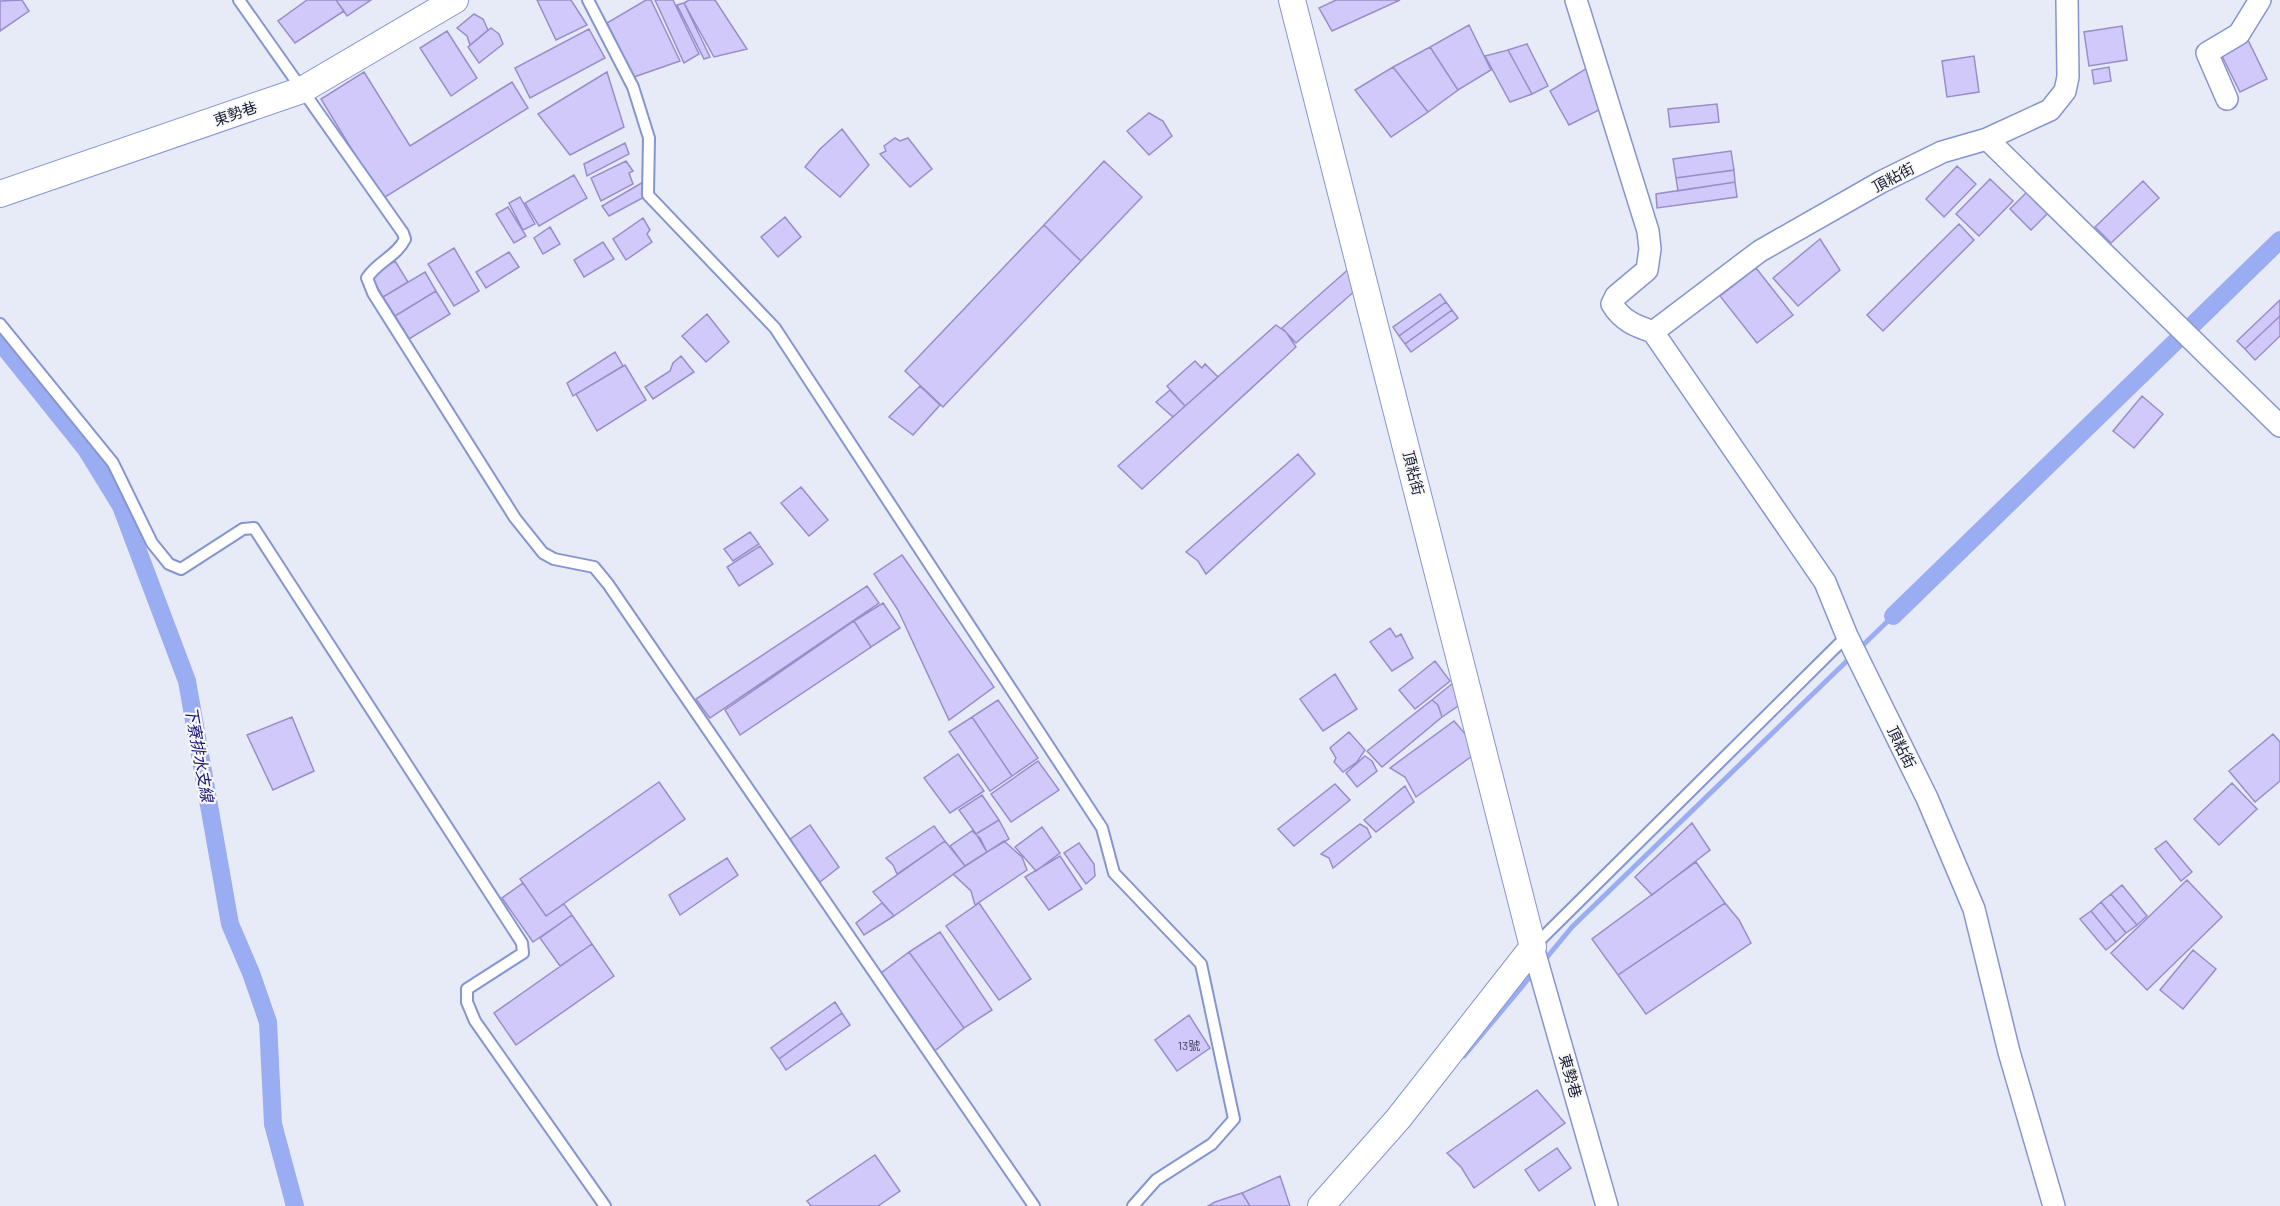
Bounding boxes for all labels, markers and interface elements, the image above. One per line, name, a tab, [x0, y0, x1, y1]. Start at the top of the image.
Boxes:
street label: 東勢巷	[211, 97, 259, 129]
street label: 頂粘街	[1869, 158, 1917, 196]
street label: 頂粘街	[1400, 449, 1428, 497]
water label: 下寮排水支線	[182, 705, 218, 805]
street label: 頂粘街	[1884, 723, 1920, 771]
house number: 13號	[1178, 1038, 1200, 1052]
street label: 東勢巷	[1556, 1052, 1586, 1100]

